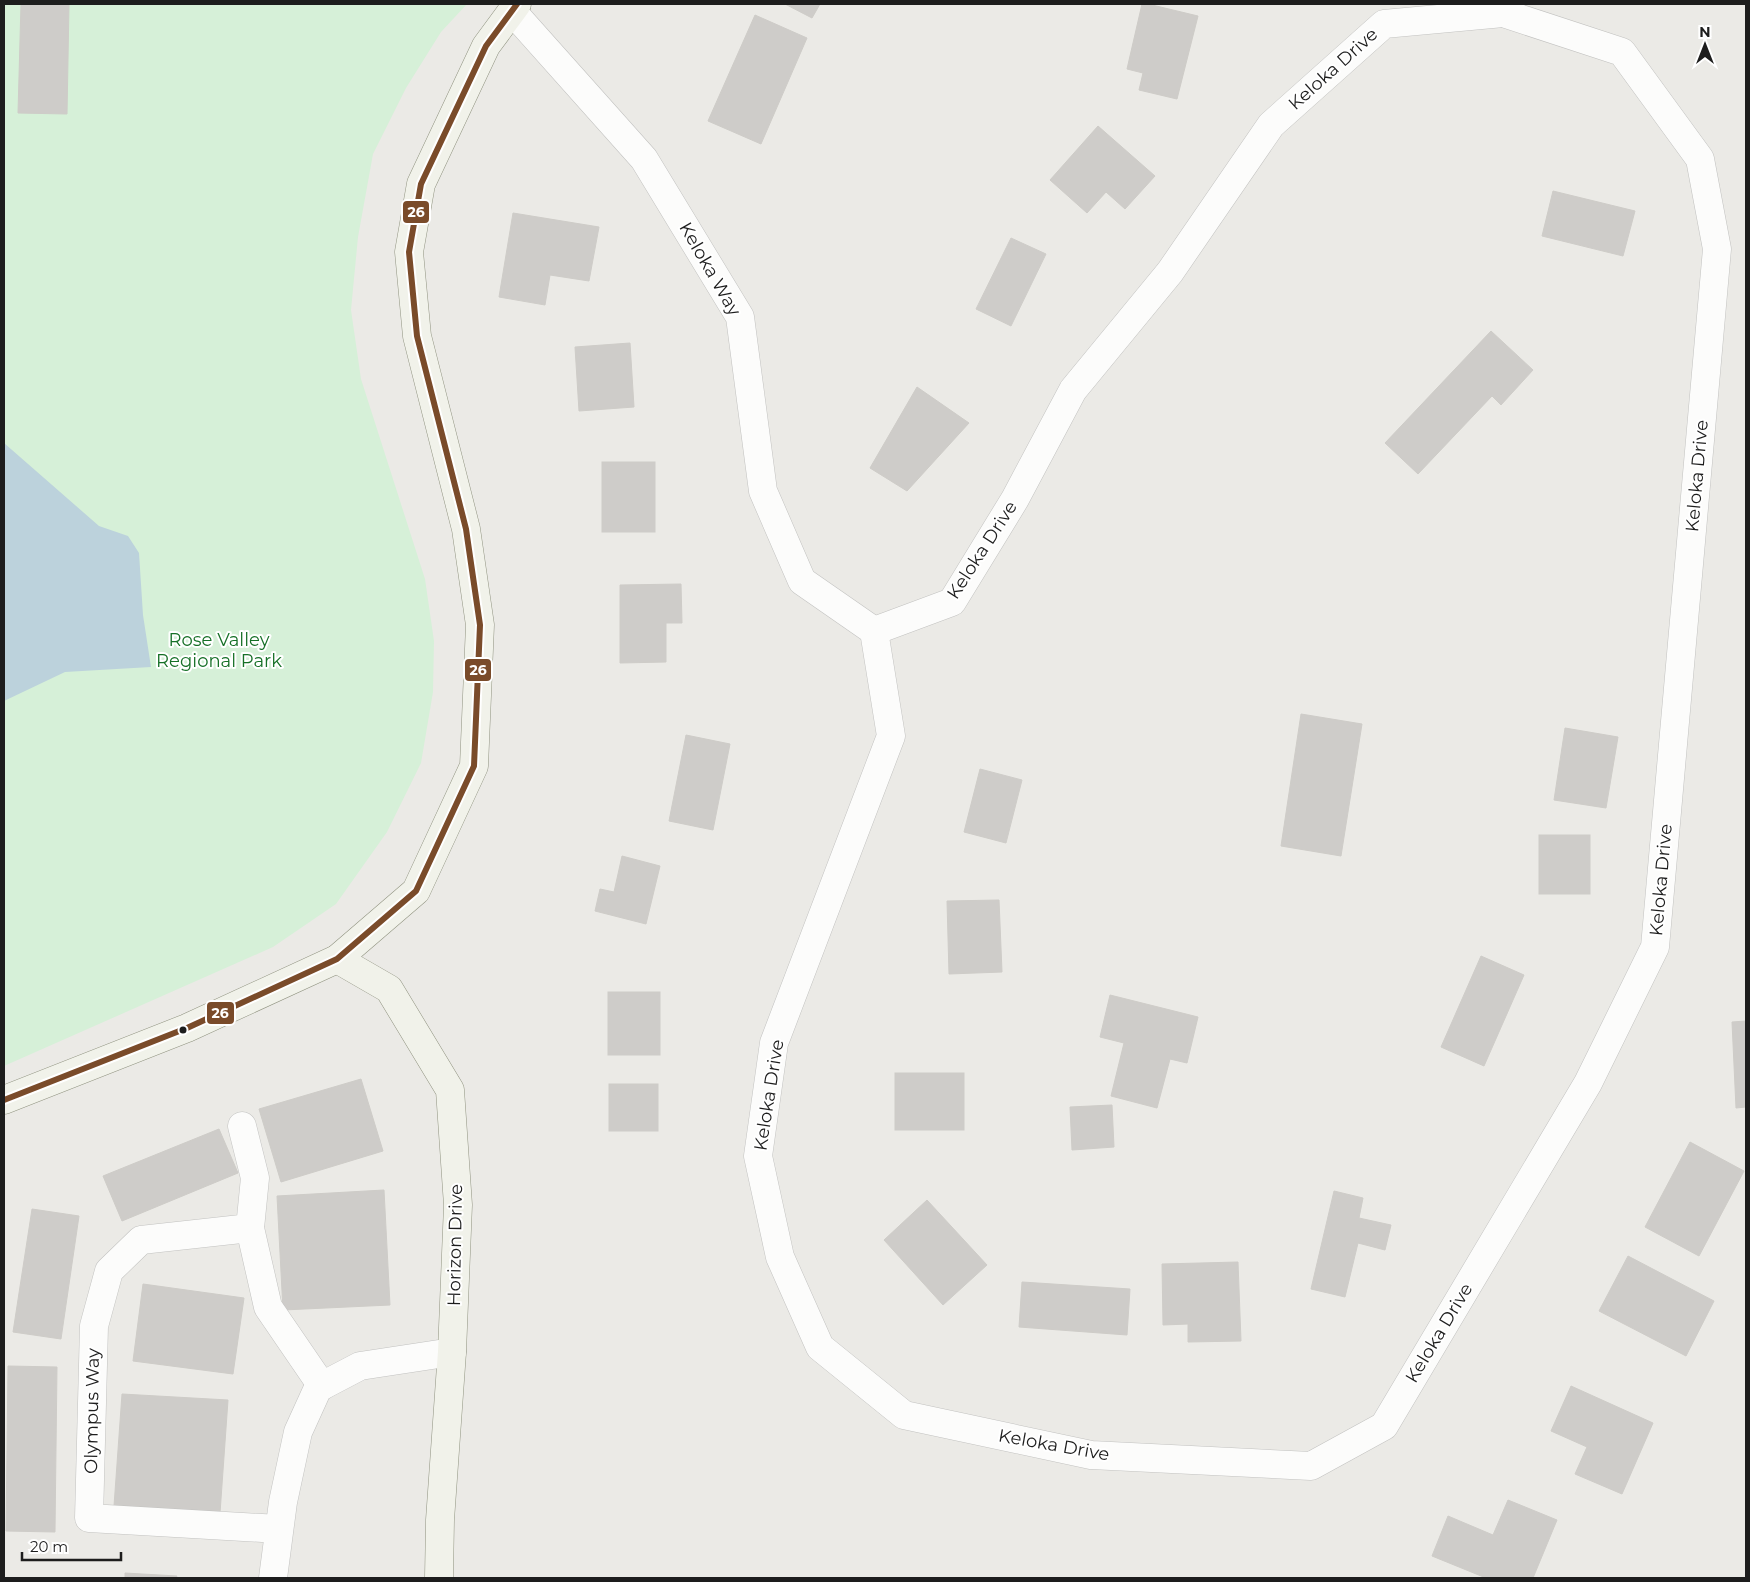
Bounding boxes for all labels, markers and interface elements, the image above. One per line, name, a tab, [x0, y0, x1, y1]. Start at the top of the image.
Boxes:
north arrow	[1680, 20, 1730, 70]
street label: Keloka Drive	[1284, 23, 1382, 115]
text: N	[1699, 23, 1711, 41]
line badge: 26	[402, 200, 430, 224]
text: 26	[407, 203, 425, 221]
street label: Keloka Way	[674, 218, 746, 320]
street label: Keloka Drive	[1681, 419, 1713, 533]
street label: Keloka Drive	[942, 497, 1022, 603]
park label: Rose Valley Regional Park	[156, 629, 282, 672]
line badge: 26	[464, 658, 492, 682]
text: 26	[469, 661, 487, 679]
street label: Keloka Drive	[1645, 823, 1677, 937]
line badge: 26	[206, 1001, 235, 1025]
text: 26	[211, 1004, 229, 1022]
unlabelled marker	[178, 1025, 188, 1035]
street label: Keloka Drive	[749, 1038, 789, 1152]
street label: Horizon Drive	[443, 1184, 467, 1306]
street label: Keloka Drive	[1401, 1279, 1477, 1387]
street label: Olympus Way	[80, 1348, 104, 1474]
street label: Keloka Drive	[997, 1424, 1111, 1466]
scale bar	[22, 1530, 121, 1562]
text: 20 m	[30, 1537, 68, 1556]

